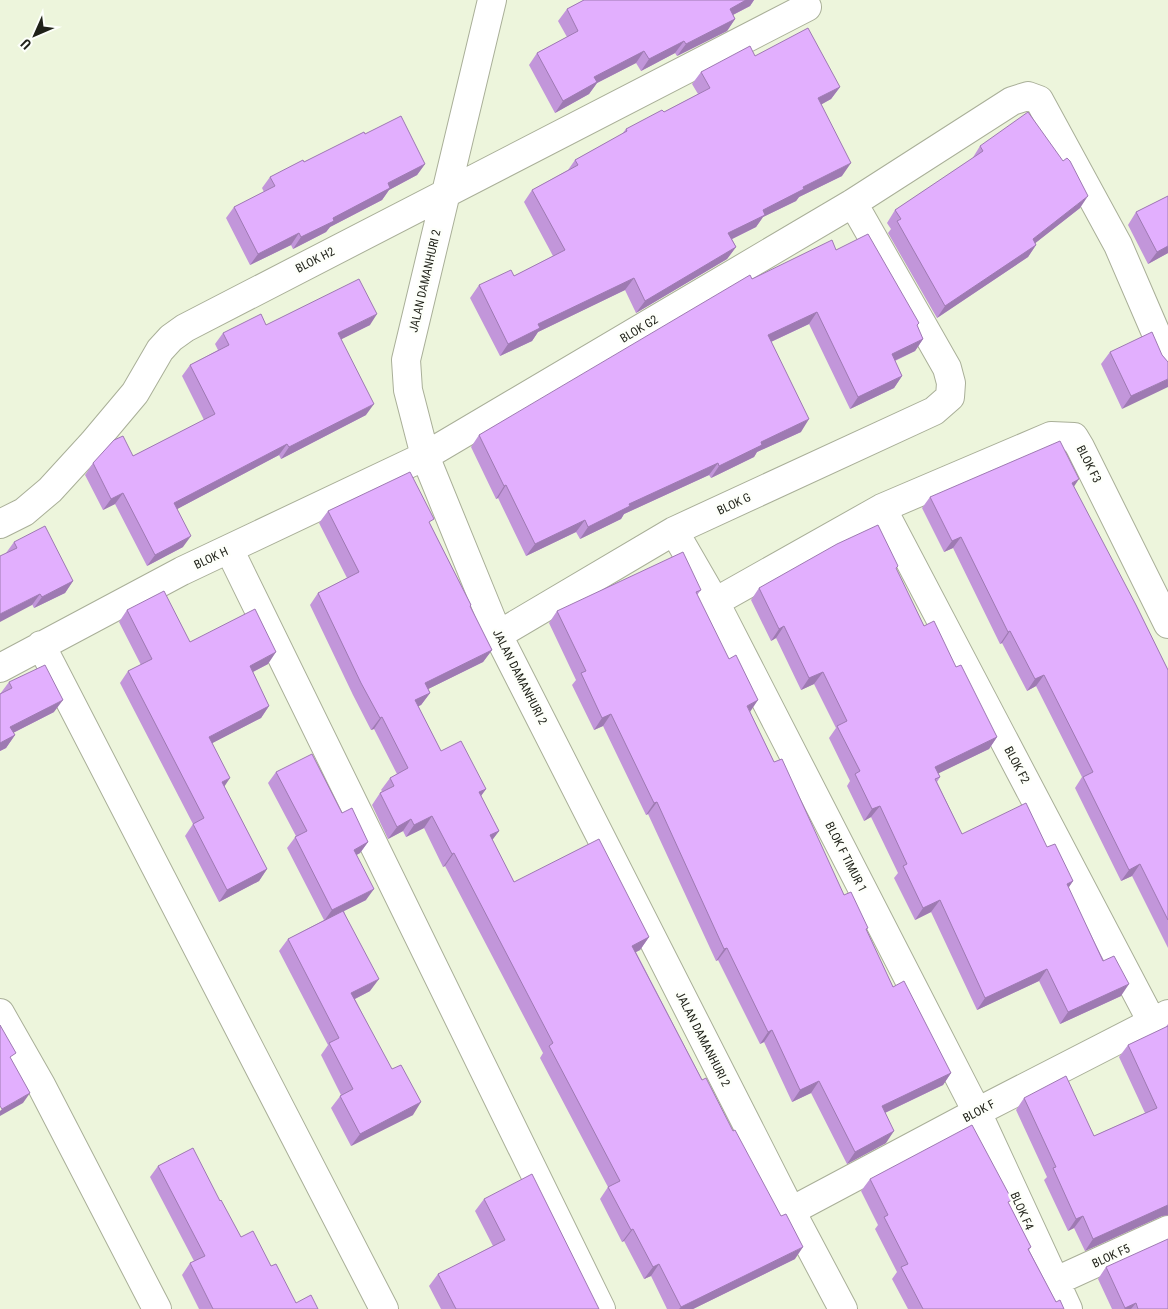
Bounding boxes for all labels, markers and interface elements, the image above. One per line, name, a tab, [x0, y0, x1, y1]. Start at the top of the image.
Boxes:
north arrow	[10, 10, 60, 60]
text: U	[17, 36, 34, 53]
street label: JALAN DAMANHURI 2	[406, 228, 444, 334]
street label: BLOK H2	[293, 244, 337, 276]
street label: BLOK G2	[618, 312, 660, 346]
street label: BLOK F3	[1074, 443, 1104, 485]
street label: BLOK G	[715, 490, 753, 518]
street label: BLOK H	[192, 544, 230, 572]
street label: JALAN DAMANHURI 2	[490, 627, 550, 727]
street label: BLOK F2	[1001, 744, 1033, 786]
street label: BLOK F TIMUR 1	[822, 820, 870, 894]
street label: JALAN DAMANHURI 2	[673, 989, 733, 1089]
street label: BLOK F	[961, 1097, 998, 1125]
street label: BLOK F4	[1007, 1190, 1037, 1232]
street label: BLOK F5	[1090, 1241, 1132, 1271]

